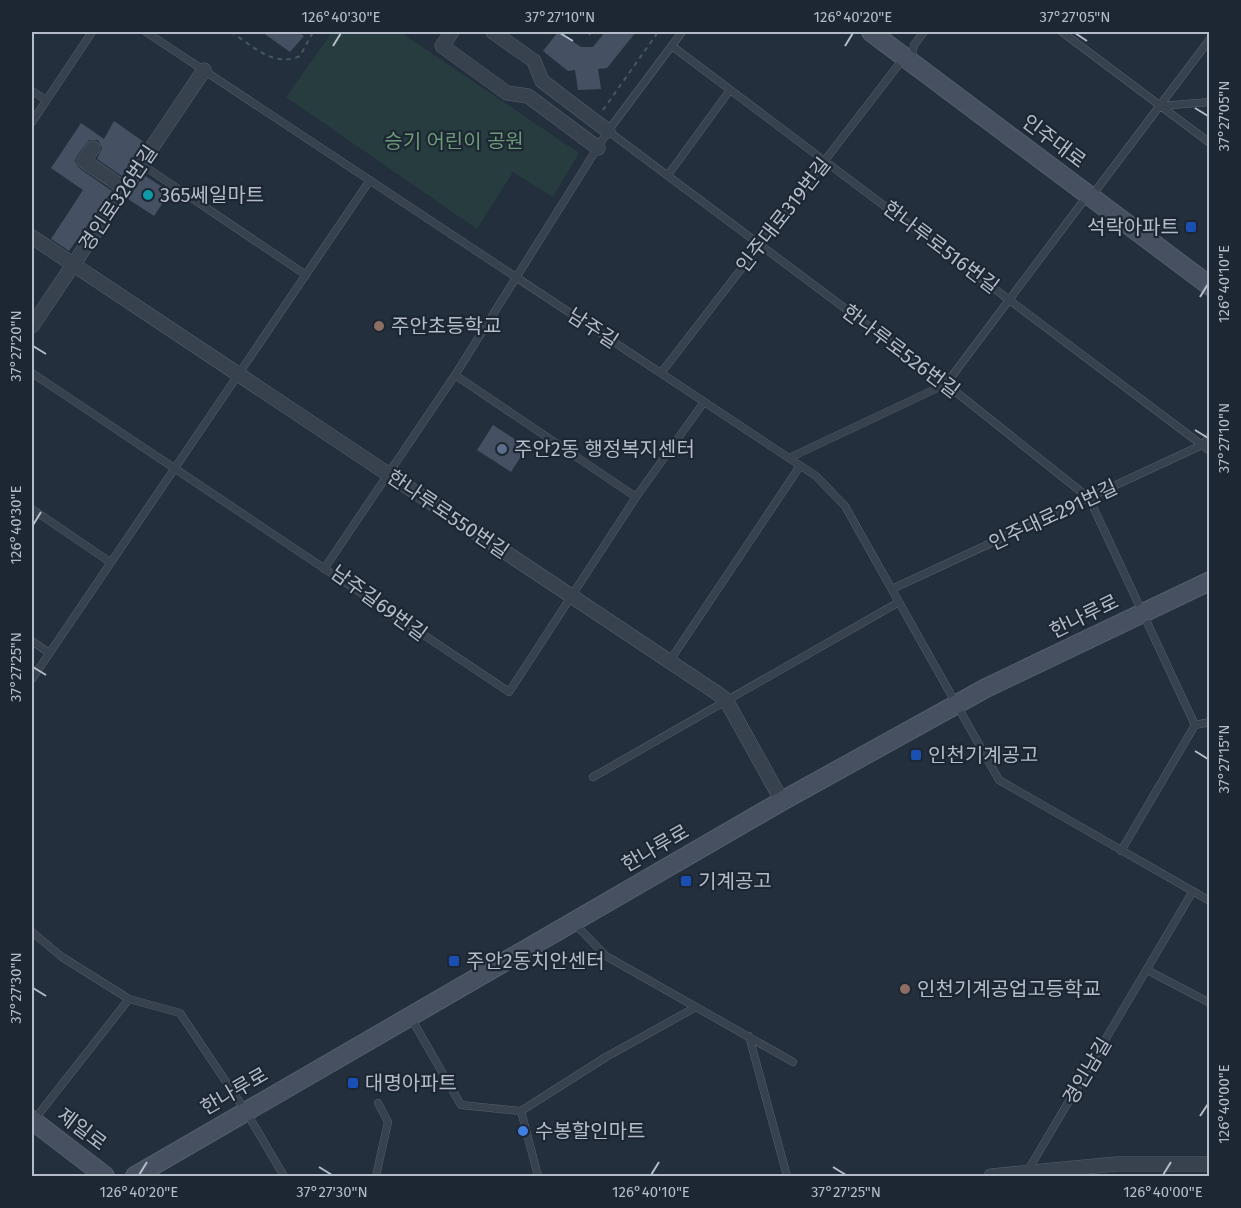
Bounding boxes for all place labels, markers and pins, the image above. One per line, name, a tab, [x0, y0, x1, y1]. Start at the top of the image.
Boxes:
place label: 365쎄일마트	[160, 183, 264, 207]
marker: 365쎄일마트	[141, 188, 155, 202]
place label: 석락아파트	[1087, 215, 1179, 239]
marker: 석락아파트	[1184, 220, 1198, 234]
place label: 주안초등학교	[391, 314, 501, 338]
marker: 주안초등학교	[372, 319, 386, 333]
place label: 주안2동 행정복지센터	[514, 437, 695, 461]
marker: 주안2동 행정복지센터	[495, 442, 509, 456]
place label: 인천기계공고	[928, 743, 1038, 767]
marker: 인천기계공고	[909, 748, 923, 762]
place label: 기계공고	[698, 869, 772, 893]
marker: 기계공고	[679, 874, 693, 888]
place label: 주안2동치안센터	[466, 949, 605, 973]
marker: 주안2동치안센터	[447, 954, 461, 968]
place label: 인천기계공업고등학교	[917, 977, 1101, 1001]
marker: 인천기계공업고등학교	[898, 982, 912, 996]
place label: 대명아파트	[365, 1071, 457, 1095]
marker: 대명아파트	[346, 1076, 360, 1090]
place label: 수봉할인마트	[535, 1119, 645, 1143]
marker: 수봉할인마트	[516, 1124, 530, 1138]

